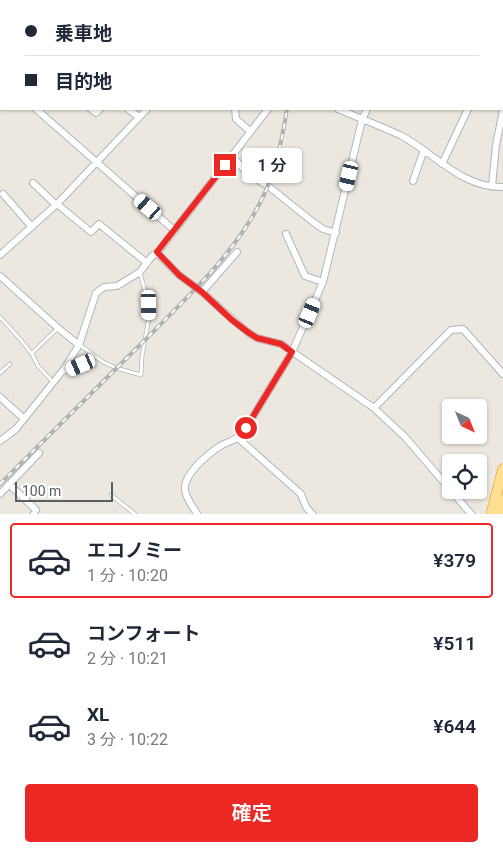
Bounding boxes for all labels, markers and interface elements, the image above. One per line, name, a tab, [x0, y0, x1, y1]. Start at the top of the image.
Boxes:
text: 乗車地	[55, 22, 112, 45]
text: 目的地	[55, 70, 112, 93]
callout: 1 分	[242, 148, 302, 182]
route end	[214, 154, 236, 176]
text: 1 分	[257, 156, 287, 175]
car	[338, 160, 359, 192]
car	[131, 191, 164, 223]
car	[141, 290, 156, 320]
car	[297, 296, 322, 330]
car	[64, 352, 97, 378]
north arrow	[442, 399, 488, 444]
map controls	[442, 399, 487, 499]
route start	[235, 417, 257, 439]
button: locate	[442, 454, 487, 499]
scale bar	[15, 480, 112, 503]
text: 100 m	[22, 483, 61, 499]
icon: car	[27, 538, 72, 583]
text: エコノミー	[87, 539, 182, 562]
text: ¥379	[433, 549, 476, 572]
text: 1 分 · 10:20	[87, 566, 168, 585]
icon: car	[27, 621, 72, 666]
text: コンフォート	[87, 622, 200, 645]
text: ¥511	[433, 632, 476, 655]
text: 2 分 · 10:21	[87, 649, 168, 668]
text: XL	[87, 703, 109, 726]
icon: car	[27, 704, 72, 749]
text: ¥644	[433, 715, 476, 738]
text: 3 分 · 10:22	[87, 730, 168, 749]
button: 確定	[25, 784, 478, 842]

